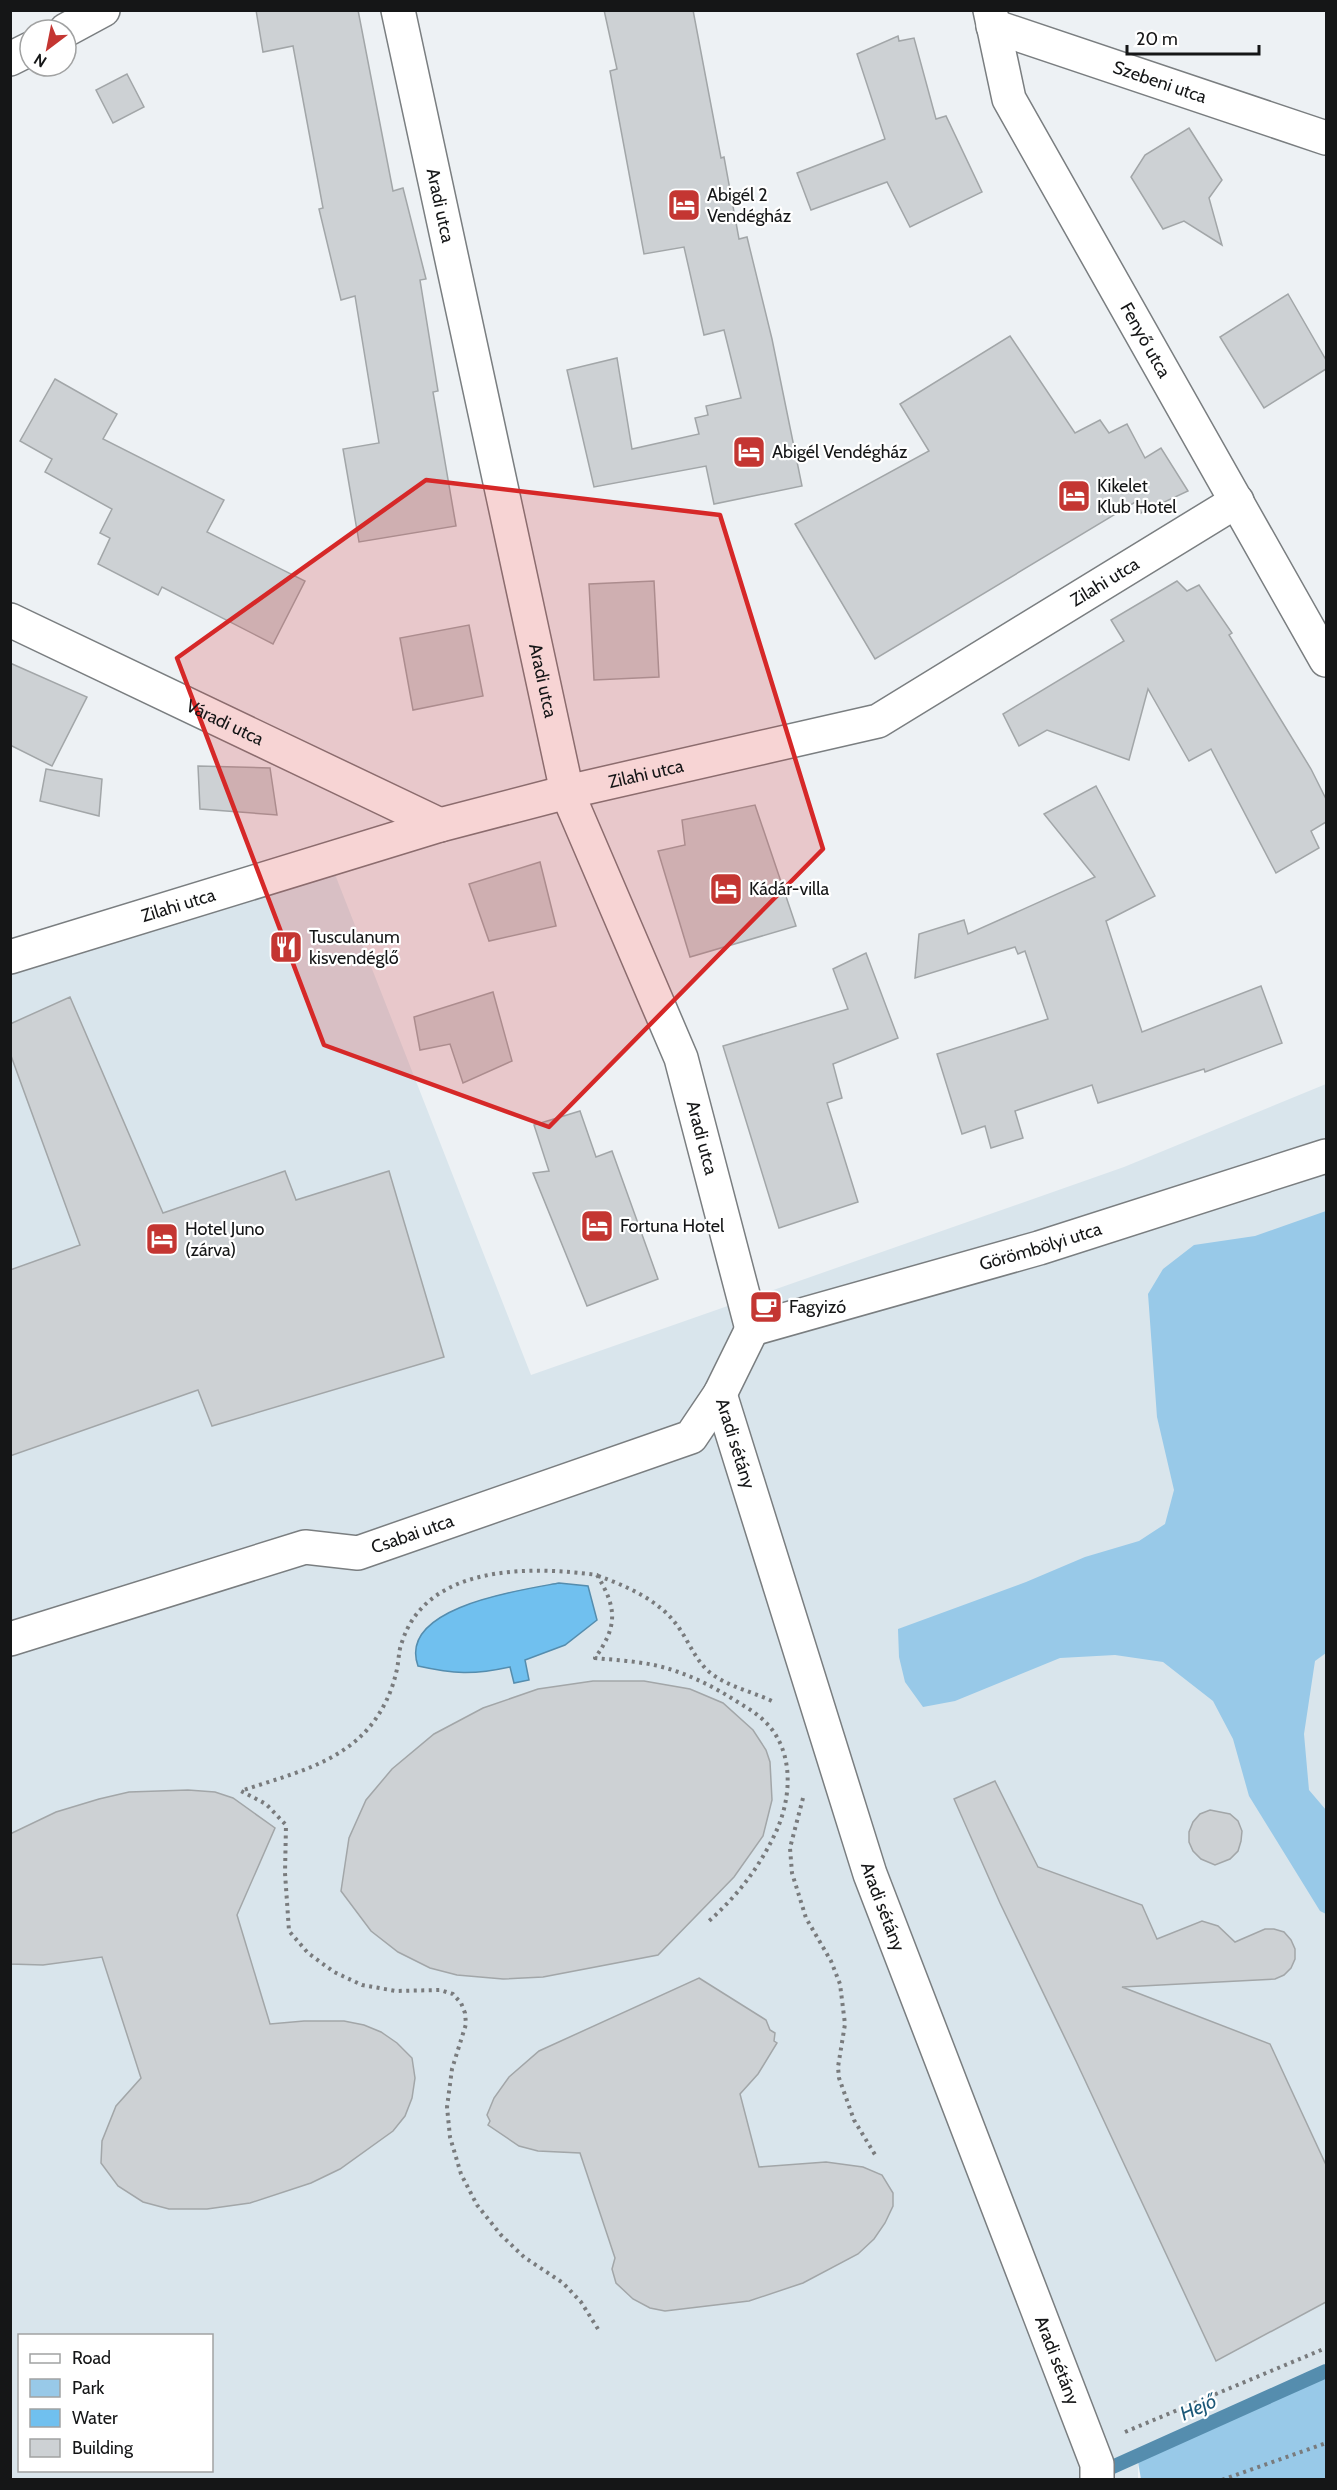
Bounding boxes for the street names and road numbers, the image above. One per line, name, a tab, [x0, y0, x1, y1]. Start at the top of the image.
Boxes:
street label: Szebeni utca	[1110, 56, 1210, 108]
street label: Aradi utca	[422, 166, 459, 245]
street label: Fenyő utca	[1115, 299, 1175, 382]
street label: Zilahi utca	[1066, 552, 1143, 611]
street label: Aradi utca	[524, 641, 562, 720]
street label: Váradi utca	[183, 695, 267, 750]
street label: Zilahi utca	[606, 755, 686, 793]
street label: Zilahi utca	[138, 884, 218, 927]
street label: Aradi utca	[682, 1099, 722, 1177]
street label: Görömbölyi utca	[977, 1218, 1105, 1275]
street label: Aradi sétány	[711, 1396, 760, 1492]
street label: Csabai utca	[368, 1509, 457, 1559]
street label: Aradi sétány	[856, 1860, 910, 1954]
street label: Aradi sétány	[1030, 2313, 1084, 2408]

